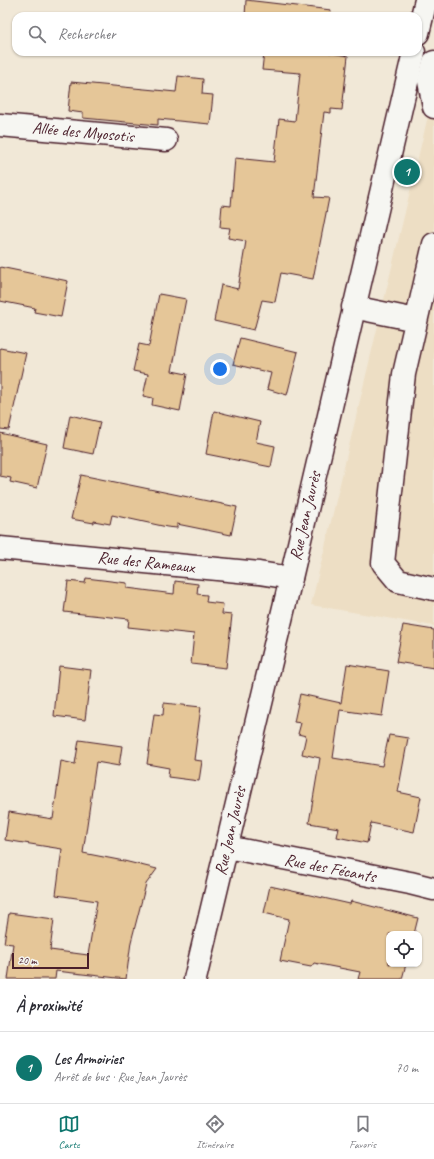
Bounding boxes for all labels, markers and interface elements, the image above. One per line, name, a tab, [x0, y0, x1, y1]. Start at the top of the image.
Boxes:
search box	[12, 12, 422, 56]
icon: search	[26, 23, 48, 45]
text: Rechercher	[58, 25, 116, 44]
street label: Allée des Myosotis	[31, 117, 137, 147]
pin: 1	[394, 157, 420, 187]
your location	[210, 359, 230, 379]
street label: Rue Jean Jaurès	[285, 468, 326, 562]
street label: Rue des Rameaux	[96, 546, 197, 578]
street label: Rue Jean Jaurès	[210, 783, 251, 877]
street label: Rue des Fécants	[283, 849, 380, 888]
map controls	[386, 931, 422, 967]
button: locate	[386, 931, 422, 967]
scale bar	[12, 951, 89, 970]
text: 20 m	[18, 953, 37, 967]
text: À proximité	[16, 995, 81, 1016]
text: Les Armoiries	[54, 1050, 123, 1069]
text: 1	[26, 1060, 32, 1076]
text: 70 m	[396, 1060, 418, 1076]
text: Arrêt de bus · Rue Jean Jaurès	[54, 1069, 187, 1085]
tab: Carte	[58, 1113, 80, 1151]
tab: Itinéraire	[196, 1113, 233, 1151]
tab: Favoris	[349, 1113, 376, 1151]

